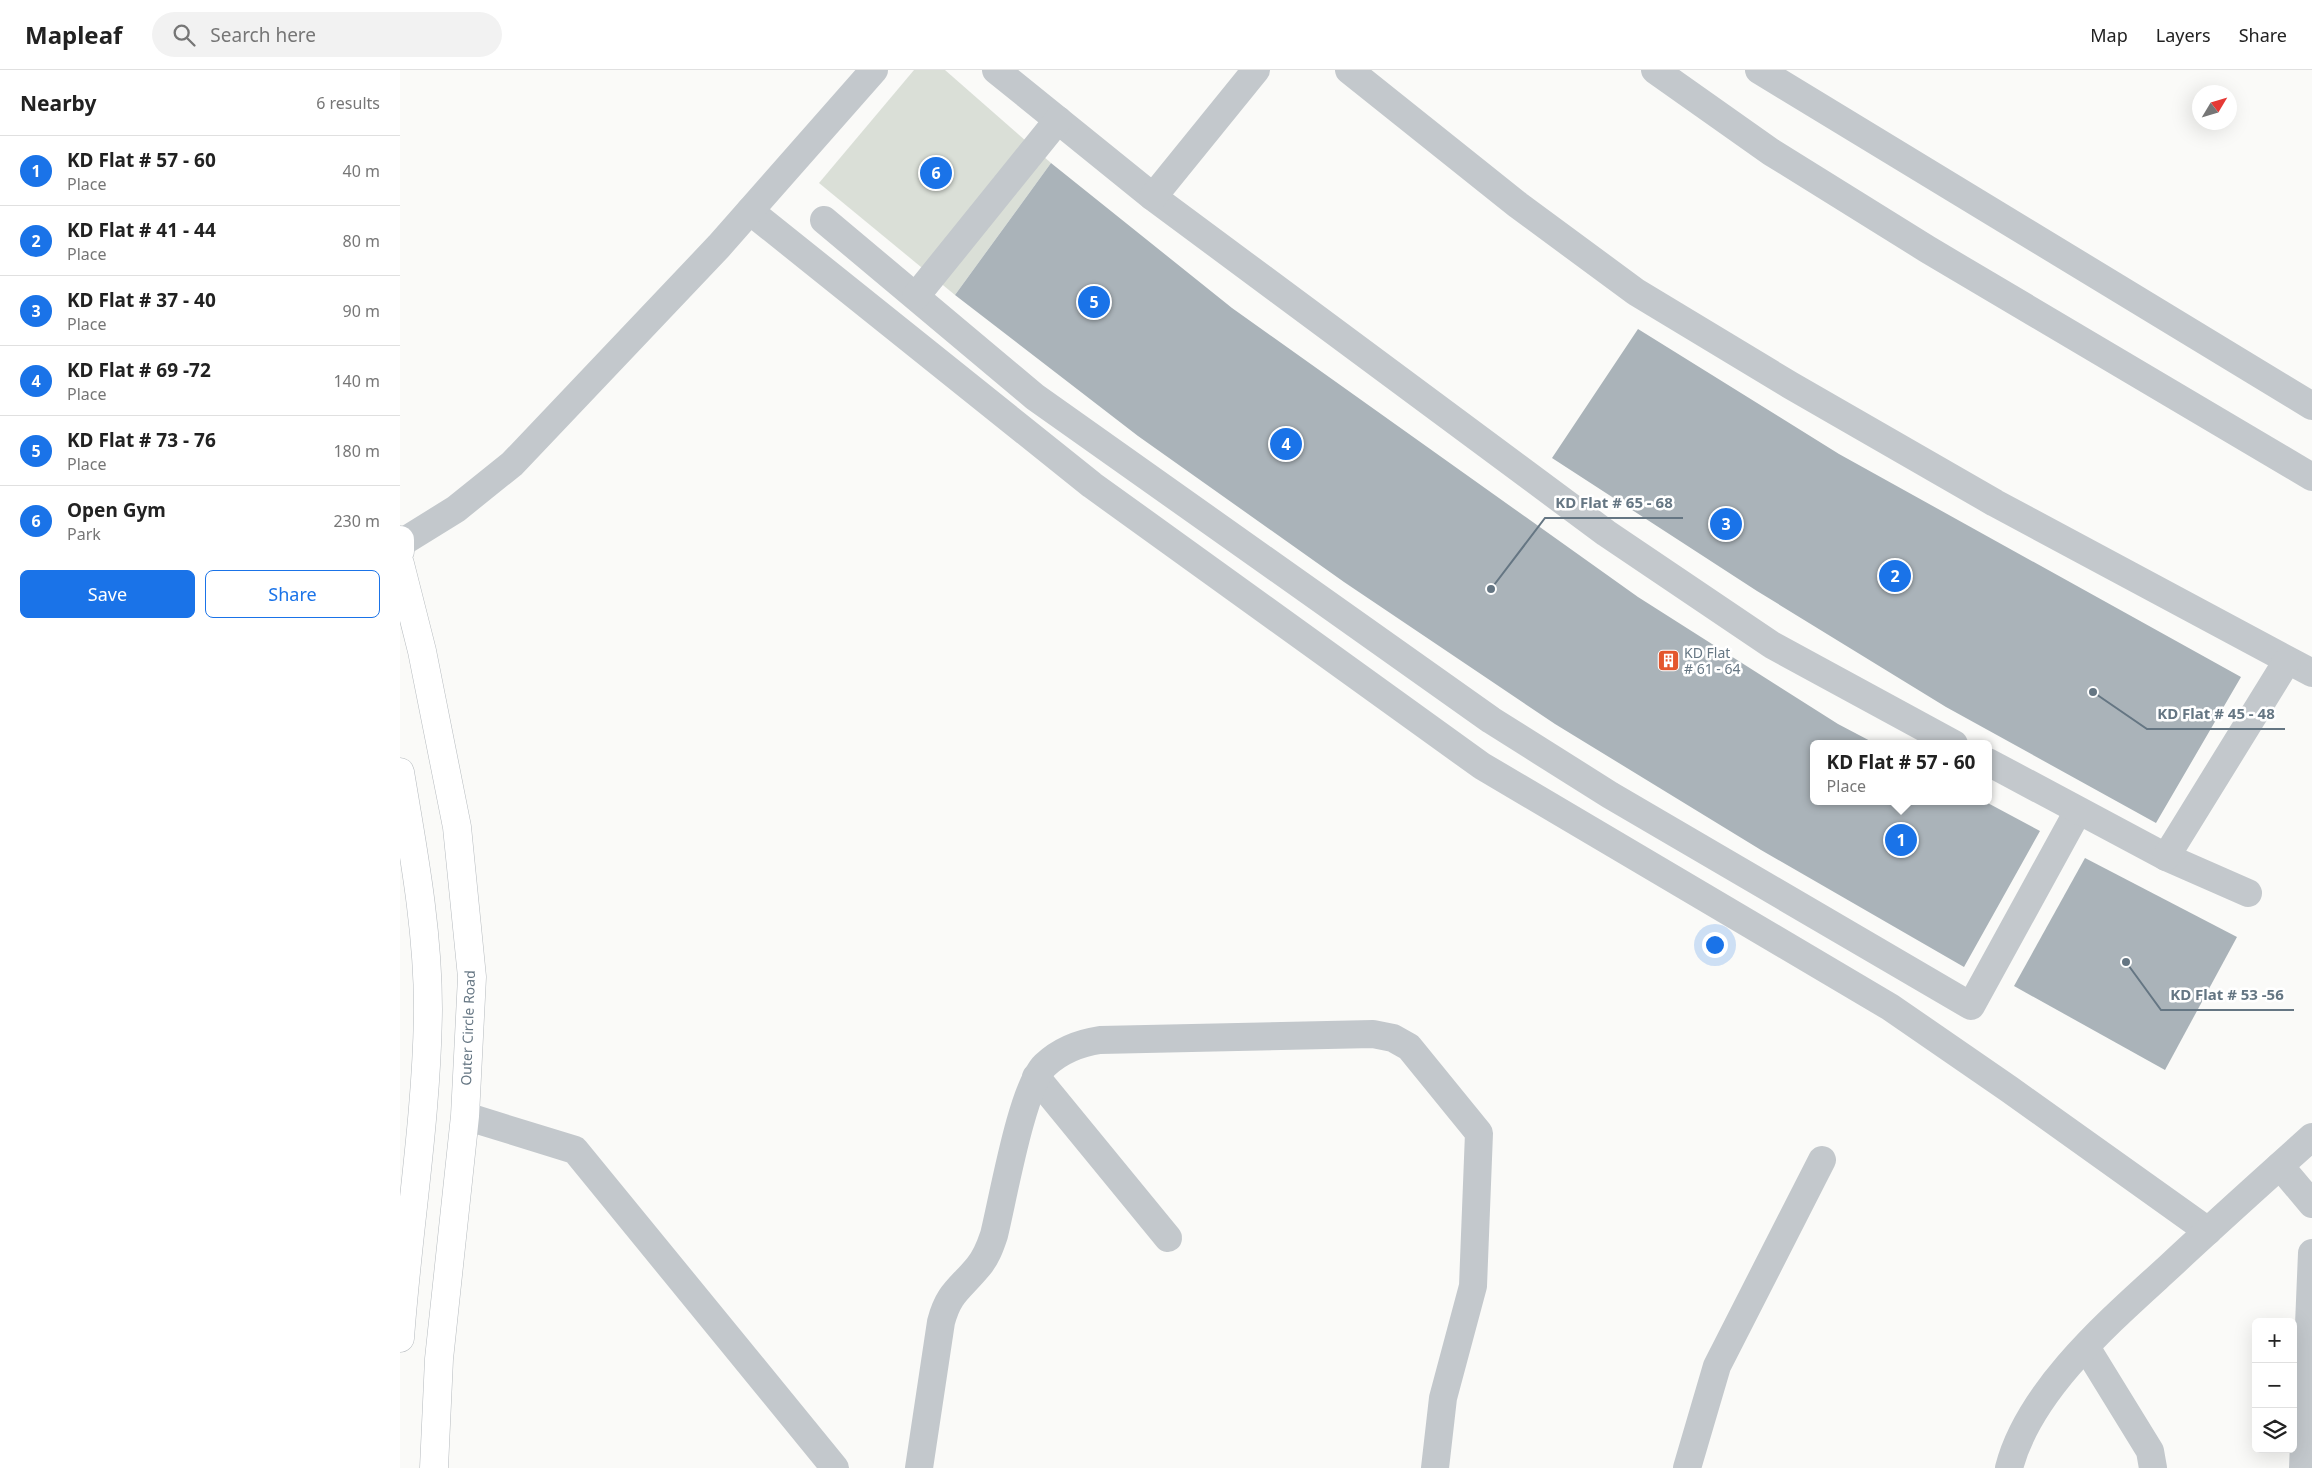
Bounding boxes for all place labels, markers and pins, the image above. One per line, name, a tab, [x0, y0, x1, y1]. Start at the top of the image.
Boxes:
pin: 6	[920, 154, 952, 192]
pin: 5	[1078, 283, 1110, 321]
pin: 4	[1270, 425, 1302, 463]
callout: KD Flat # 65 - 68	[1545, 488, 1683, 518]
pin: 3	[1710, 505, 1742, 543]
pin: 2	[1879, 557, 1911, 595]
place label: KD Flat # 61 - 64	[1684, 643, 1741, 678]
building icon: KD Flat # 61 - 64	[1656, 649, 1680, 673]
callout: KD Flat # 45 - 48	[2147, 699, 2285, 729]
pin: 1	[1885, 821, 1917, 859]
callout: KD Flat # 53 -56	[2161, 980, 2294, 1010]

